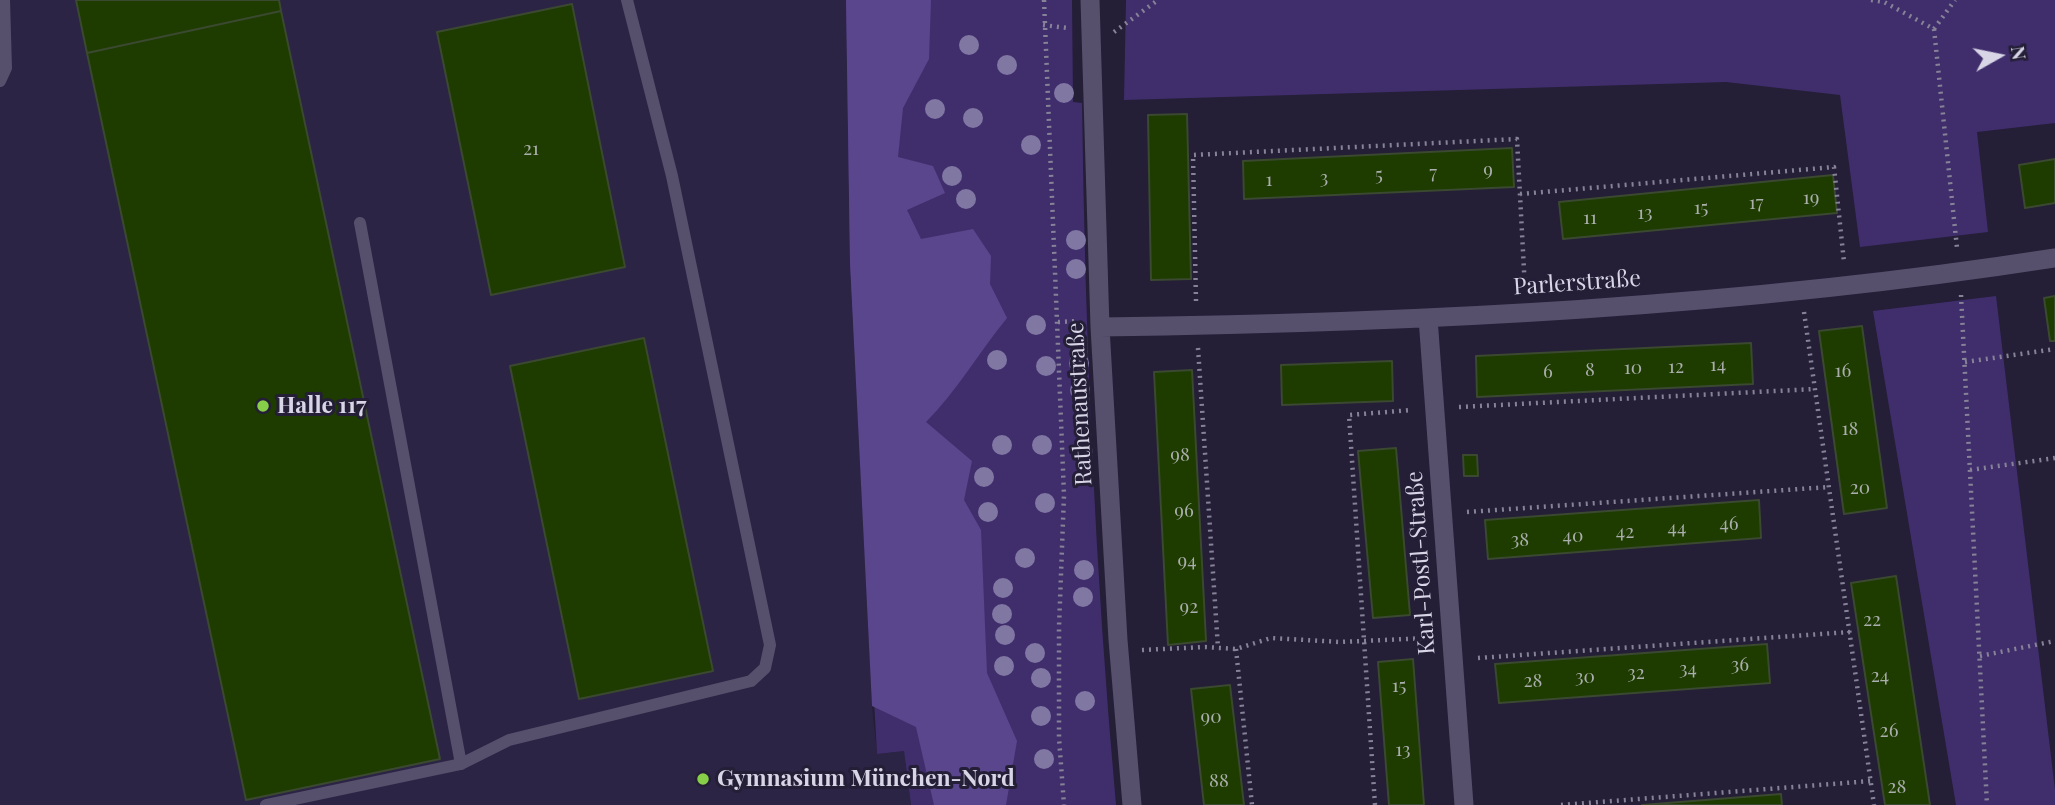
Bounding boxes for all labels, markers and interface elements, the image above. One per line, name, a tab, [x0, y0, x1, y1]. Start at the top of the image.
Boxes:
north arrow	[1964, 21, 2034, 91]
text: N	[2006, 44, 2034, 62]
house number: 21	[523, 138, 539, 160]
house number: 9	[1483, 159, 1493, 181]
house number: 7	[1429, 162, 1437, 184]
house number: 5	[1375, 164, 1383, 186]
house number: 3	[1320, 167, 1328, 189]
house number: 1	[1265, 169, 1273, 191]
house number: 19	[1803, 187, 1819, 209]
house number: 17	[1749, 192, 1763, 214]
house number: 15	[1694, 197, 1708, 219]
house number: 13	[1637, 202, 1653, 224]
house number: 11	[1583, 207, 1597, 229]
street label: Parlerstraße	[1512, 265, 1642, 301]
street label: Rathenaustraße	[1062, 322, 1098, 486]
house number: 14	[1710, 354, 1726, 376]
house number: 12	[1668, 356, 1684, 378]
house number: 10	[1624, 357, 1642, 379]
house number: 8	[1585, 359, 1595, 381]
house number: 16	[1835, 360, 1851, 382]
house number: 6	[1543, 361, 1553, 383]
place label: Halle 117	[277, 392, 366, 420]
marker: Halle 117	[255, 398, 271, 414]
house number: 18	[1842, 418, 1858, 440]
house number: 98	[1170, 444, 1190, 466]
street label: Karl-Postl-Straße	[1401, 470, 1441, 656]
house number: 20	[1850, 477, 1870, 499]
house number: 96	[1174, 500, 1194, 522]
house number: 46	[1719, 513, 1739, 535]
house number: 44	[1668, 517, 1686, 539]
house number: 42	[1616, 521, 1634, 543]
house number: 40	[1563, 525, 1583, 547]
house number: 38	[1511, 529, 1529, 551]
house number: 94	[1177, 550, 1197, 572]
house number: 92	[1180, 596, 1198, 618]
house number: 22	[1863, 609, 1881, 631]
house number: 36	[1731, 654, 1749, 676]
house number: 34	[1679, 658, 1697, 680]
house number: 32	[1627, 662, 1645, 684]
house number: 24	[1871, 665, 1889, 687]
house number: 30	[1575, 666, 1595, 688]
house number: 28	[1524, 670, 1542, 692]
house number: 15	[1392, 675, 1406, 697]
house number: 90	[1200, 706, 1222, 728]
house number: 26	[1880, 720, 1898, 742]
house number: 13	[1395, 739, 1411, 761]
place label: Gymnasium München-Nord	[717, 765, 1015, 793]
house number: 88	[1209, 770, 1229, 792]
marker: Gymnasium München-Nord	[695, 771, 711, 787]
house number: 28	[1888, 776, 1906, 798]

